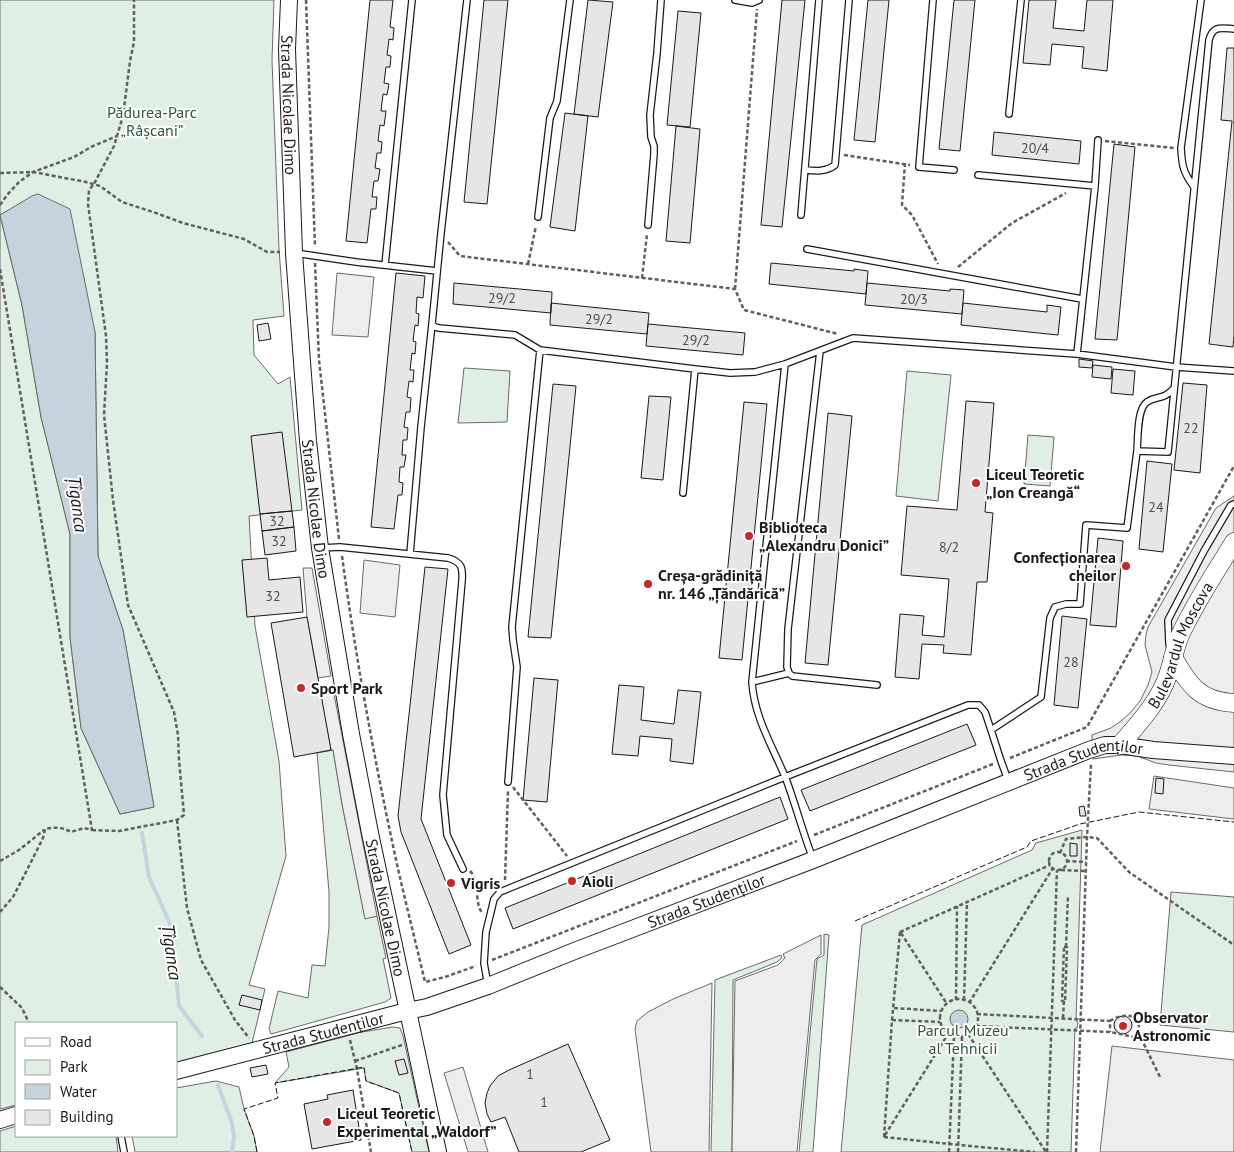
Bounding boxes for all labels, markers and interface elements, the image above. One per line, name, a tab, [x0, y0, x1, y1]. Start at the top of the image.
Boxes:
street label: Strada Nicolae Dimo	[277, 35, 301, 175]
park label: Pădurea-Parc „Râșcani”	[107, 102, 197, 140]
house number: 20/4	[1021, 139, 1049, 157]
house number: 29/2	[488, 289, 516, 307]
house number: 20/3	[900, 290, 928, 308]
house number: 29/2	[585, 310, 613, 328]
house number: 29/2	[682, 331, 710, 349]
house number: 22	[1183, 419, 1199, 437]
street label: Strada Nicolae Dimo	[298, 438, 335, 580]
place label: Liceul Teoretic „Ion Creangă“	[986, 464, 1084, 502]
water label: Țîganca	[63, 474, 93, 534]
marker: Liceul Teoretic „Ion Creangă“	[970, 477, 982, 489]
house number: 24	[1148, 498, 1164, 516]
house number: 32	[269, 512, 285, 530]
place label: Biblioteca „Alexandru Donici”	[759, 517, 889, 555]
marker: Biblioteca „Alexandru Donici”	[743, 530, 755, 542]
house number: 32	[271, 532, 287, 550]
house number: 8/2	[939, 538, 959, 556]
place label: Confecționarea cheilor	[1013, 547, 1116, 585]
marker: Confecționarea cheilor	[1120, 560, 1132, 572]
place label: Creșa-grădiniță nr. 146 „Țăndărică”	[658, 565, 785, 604]
marker: Creșa-grădiniță nr. 146 „Țăndărică”	[642, 578, 654, 590]
street label: Bulevardul Moscova	[1143, 578, 1217, 712]
house number: 32	[265, 587, 281, 605]
house number: 28	[1063, 653, 1079, 671]
place label: Sport Park	[311, 678, 383, 698]
marker: Sport Park	[295, 682, 307, 694]
street label: Strada Studenților	[1021, 735, 1145, 785]
street label: Strada Nicolae Dimo	[362, 837, 410, 978]
street label: Strada Studenților	[645, 869, 769, 932]
place label: Aioli	[582, 871, 614, 891]
place label: Vigris	[460, 873, 500, 893]
marker: Aioli	[566, 875, 578, 887]
marker: Vigris	[445, 877, 457, 889]
water label: Țîganca	[157, 922, 187, 982]
street label: Strada Studenților	[260, 1007, 387, 1058]
place label: Observator Astronomic	[1133, 1007, 1211, 1045]
park label: Parcul Muzeu al Tehnicii	[917, 1020, 1009, 1058]
marker: Observator Astronomic	[1117, 1020, 1129, 1032]
legend	[15, 1022, 178, 1137]
text: Road	[60, 1032, 92, 1051]
text: Park	[60, 1057, 88, 1076]
house number: 1	[526, 1065, 534, 1083]
text: Water	[60, 1082, 97, 1101]
house number: 1	[540, 1093, 548, 1111]
place label: Liceul Teoretic Experimental „Waldorf”	[337, 1103, 497, 1141]
text: Building	[60, 1107, 114, 1126]
marker: Liceul Teoretic Experimental „Waldorf”	[321, 1116, 333, 1128]

